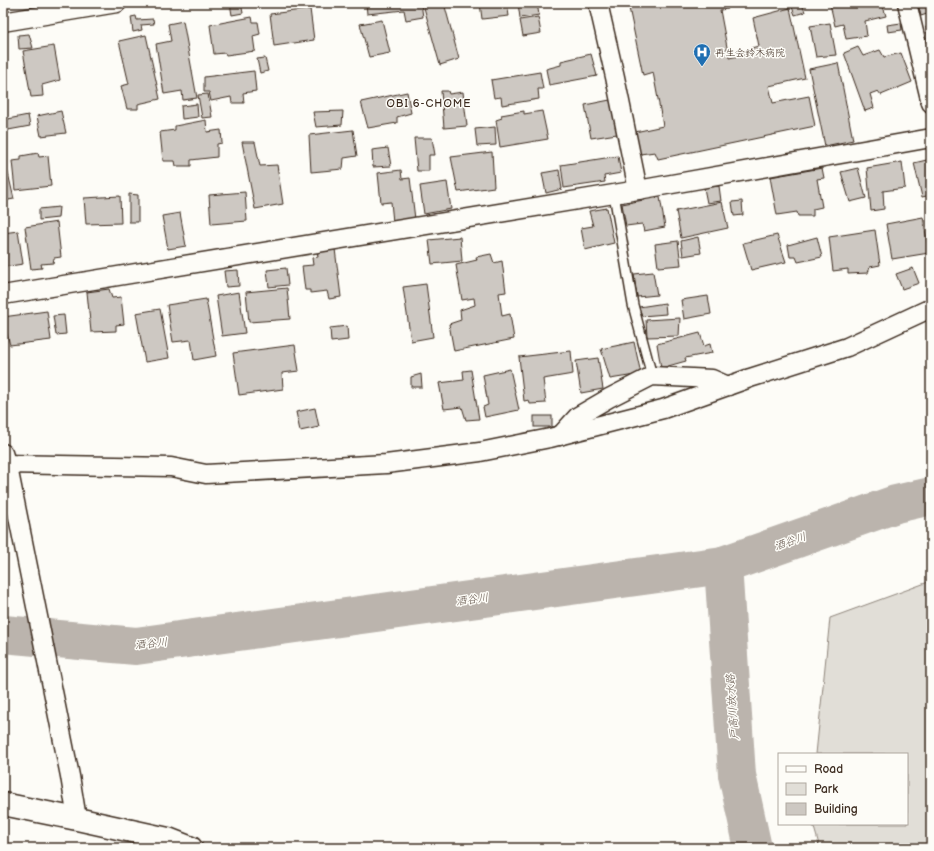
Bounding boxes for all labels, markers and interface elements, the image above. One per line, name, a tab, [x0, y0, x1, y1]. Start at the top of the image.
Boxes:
hospital icon: 再生会鈴木病院	[692, 42, 712, 67]
place label: 再生会鈴木病院	[715, 47, 785, 59]
district label: OBI 6-CHOME	[386, 97, 472, 110]
water label: 酒谷川	[772, 530, 808, 553]
water label: 酒谷川	[455, 591, 489, 608]
water label: 酒谷川	[134, 635, 168, 652]
water label: 戸高川放水路	[724, 673, 741, 740]
legend	[778, 753, 908, 825]
text: Road	[814, 762, 843, 777]
text: Park	[814, 782, 838, 797]
text: Building	[814, 802, 858, 817]

